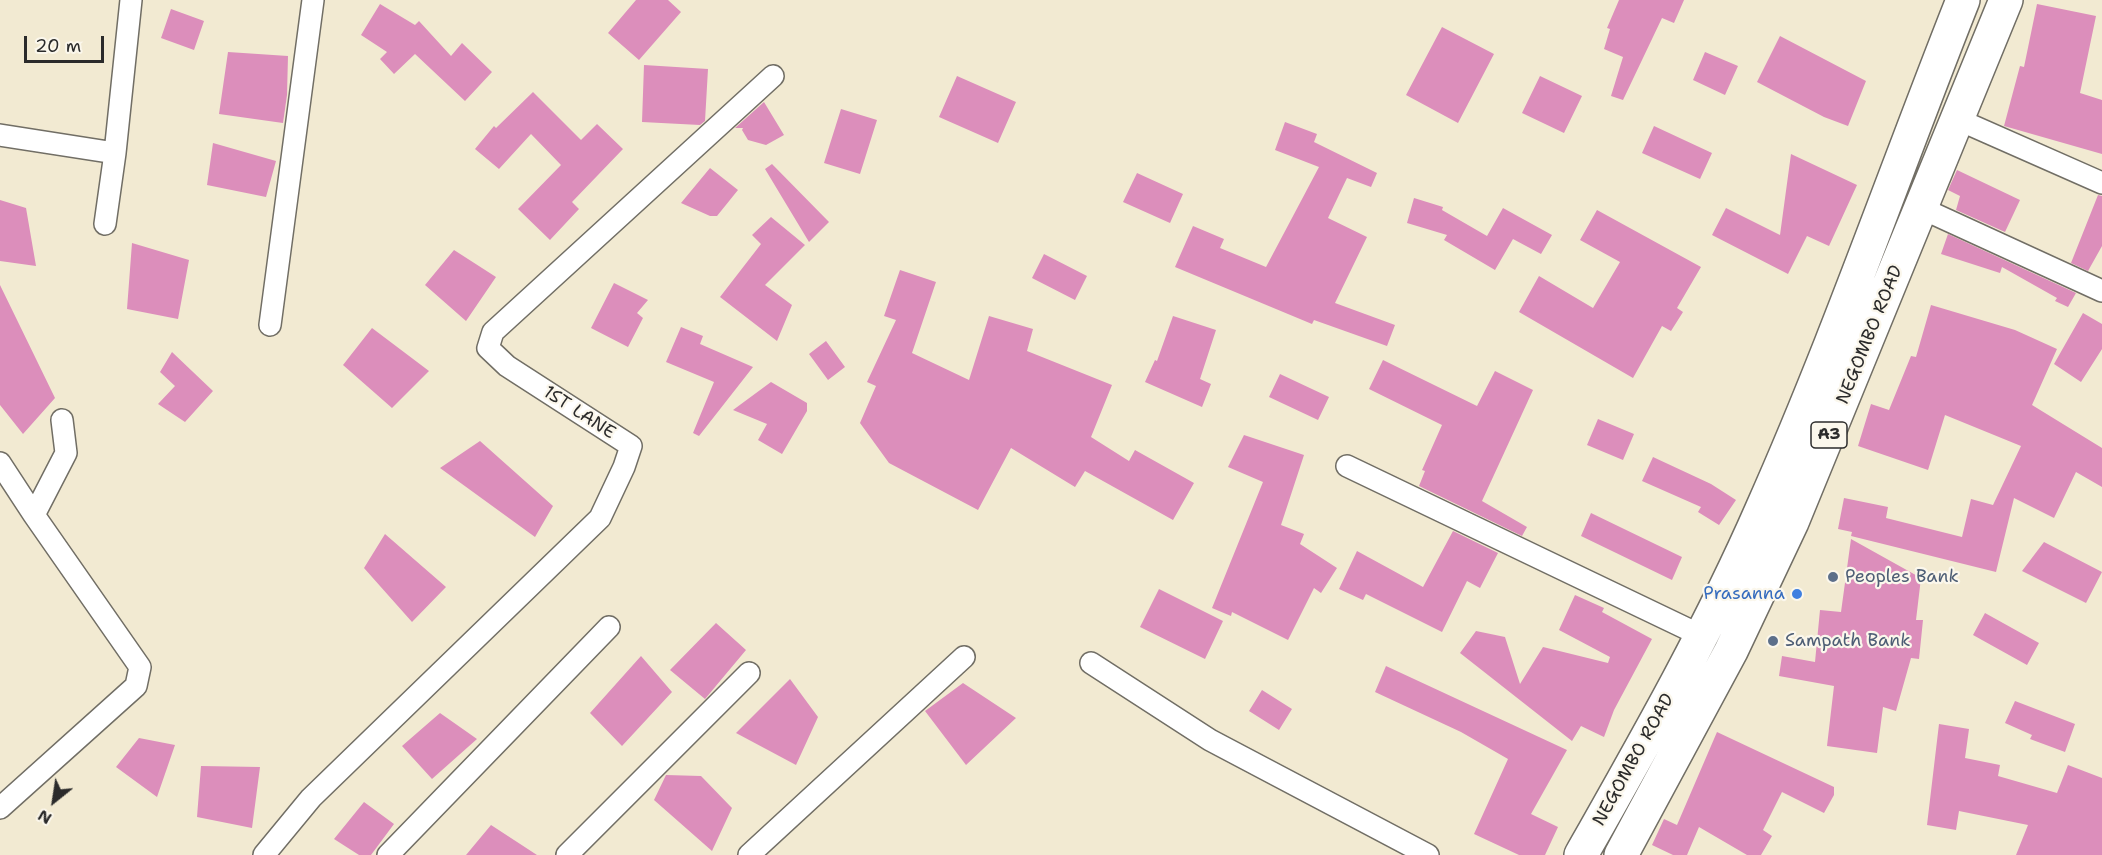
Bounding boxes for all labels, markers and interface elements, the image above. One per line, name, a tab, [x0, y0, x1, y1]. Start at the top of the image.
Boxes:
scale bar	[27, 24, 106, 62]
text: 20 m	[35, 34, 81, 58]
street label: NEGOMBO ROAD	[1832, 262, 1908, 408]
street label: 1ST LANE	[539, 382, 619, 444]
road number: A3	[1811, 422, 1847, 448]
place label: Peoples Bank	[1845, 566, 1959, 588]
marker: Peoples Bank	[1826, 570, 1840, 584]
place label: Prasanna	[1703, 583, 1785, 605]
marker: Prasanna	[1790, 587, 1804, 601]
place label: Sampath Bank	[1785, 630, 1911, 652]
marker: Sampath Bank	[1766, 634, 1780, 648]
street label: NEGOMBO ROAD	[1589, 690, 1679, 830]
north arrow	[24, 771, 84, 831]
text: N	[34, 805, 55, 829]

